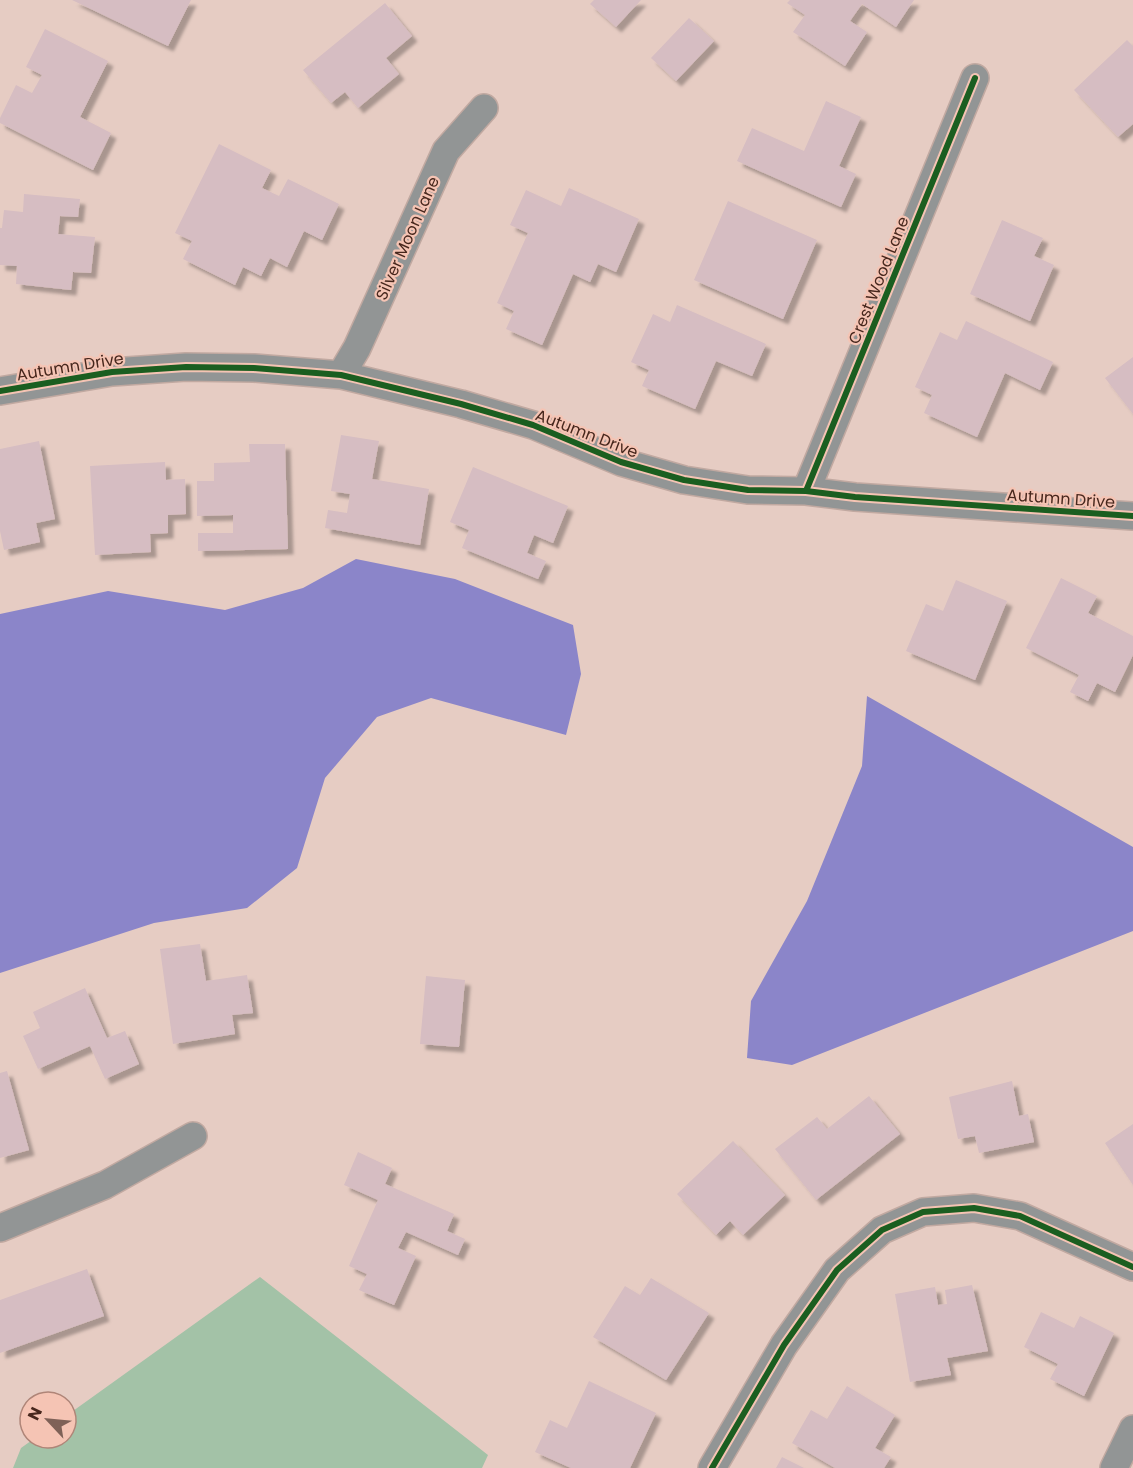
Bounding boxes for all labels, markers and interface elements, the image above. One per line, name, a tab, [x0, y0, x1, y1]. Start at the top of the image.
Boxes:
street label: Silver Moon Lane	[370, 173, 445, 304]
street label: Crest Wood Lane	[842, 213, 915, 347]
street label: Autumn Drive	[15, 347, 125, 386]
street label: Autumn Drive	[532, 403, 642, 464]
street label: Autumn Drive	[1006, 483, 1116, 514]
north arrow	[18, 1390, 78, 1450]
text: N	[22, 1403, 48, 1424]

